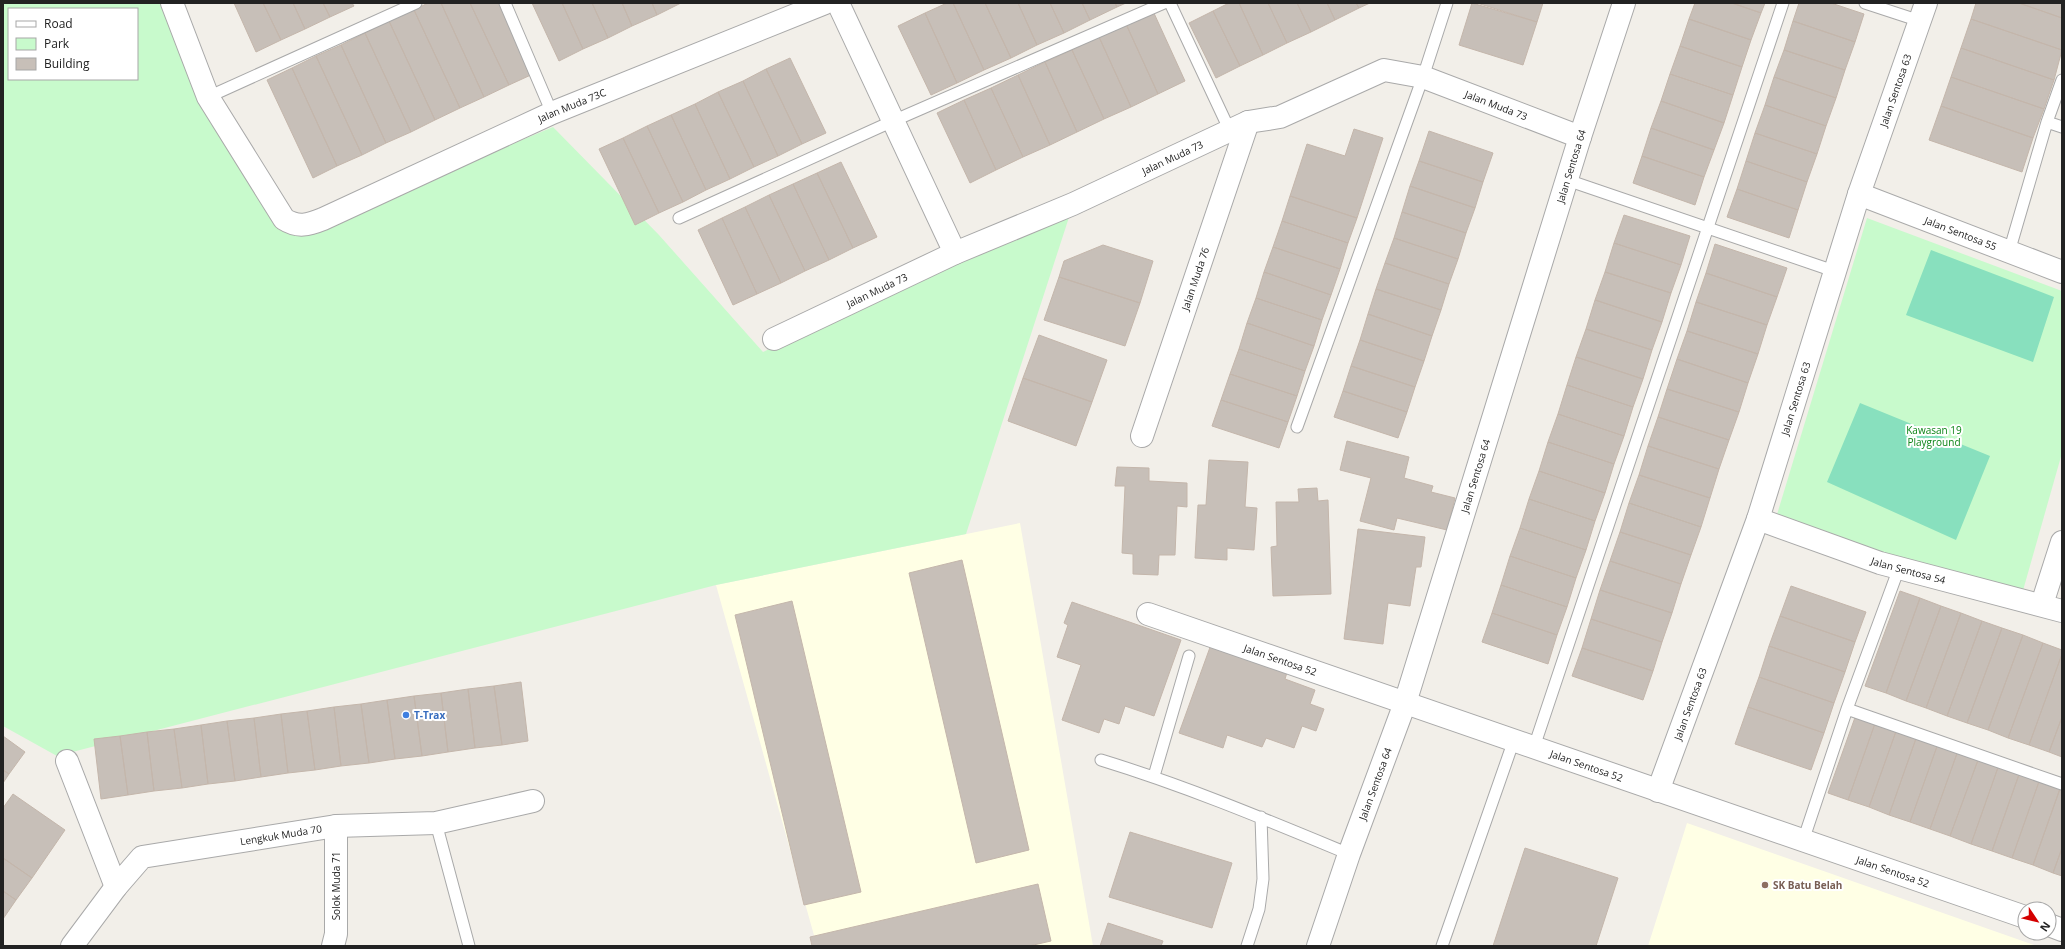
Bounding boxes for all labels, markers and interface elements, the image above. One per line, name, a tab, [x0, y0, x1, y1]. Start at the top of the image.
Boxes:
legend	[8, 8, 138, 80]
text: Road	[44, 15, 73, 32]
text: Park	[44, 35, 70, 52]
street label: Jalan Sentosa 63	[1876, 52, 1915, 130]
text: Building	[44, 55, 90, 72]
street label: Jalan Muda 73C	[535, 85, 608, 126]
street label: Jalan Muda 73	[1462, 86, 1530, 123]
street label: Jalan Sentosa 64	[1553, 127, 1589, 206]
street label: Jalan Muda 73	[1139, 137, 1206, 178]
street label: Jalan Sentosa 55	[1922, 213, 1999, 253]
street label: Jalan Muda 76	[1178, 245, 1212, 313]
street label: Jalan Muda 73	[843, 269, 910, 311]
street label: Jalan Sentosa 63	[1777, 360, 1814, 438]
park label: Kawasan 19 Playground	[1906, 423, 1962, 449]
street label: Jalan Sentosa 64	[1457, 437, 1493, 515]
street label: Jalan Sentosa 54	[1868, 553, 1947, 587]
street label: Jalan Sentosa 52	[1241, 640, 1319, 679]
street label: Jalan Sentosa 63	[1670, 665, 1710, 743]
place label: T-Trax	[414, 708, 445, 722]
marker: T-Trax	[401, 710, 411, 720]
street label: Jalan Sentosa 64	[1355, 745, 1395, 823]
street label: Jalan Sentosa 52	[1547, 746, 1625, 785]
street label: Lengkuk Muda 70	[239, 821, 323, 848]
street label: Solok Muda 71	[329, 852, 343, 920]
street label: Jalan Sentosa 52	[1854, 852, 1931, 890]
place label: SK Batu Belah	[1773, 878, 1842, 892]
marker: SK Batu Belah	[1760, 880, 1770, 890]
north arrow	[2017, 901, 2057, 941]
text: N	[2037, 919, 2054, 935]

